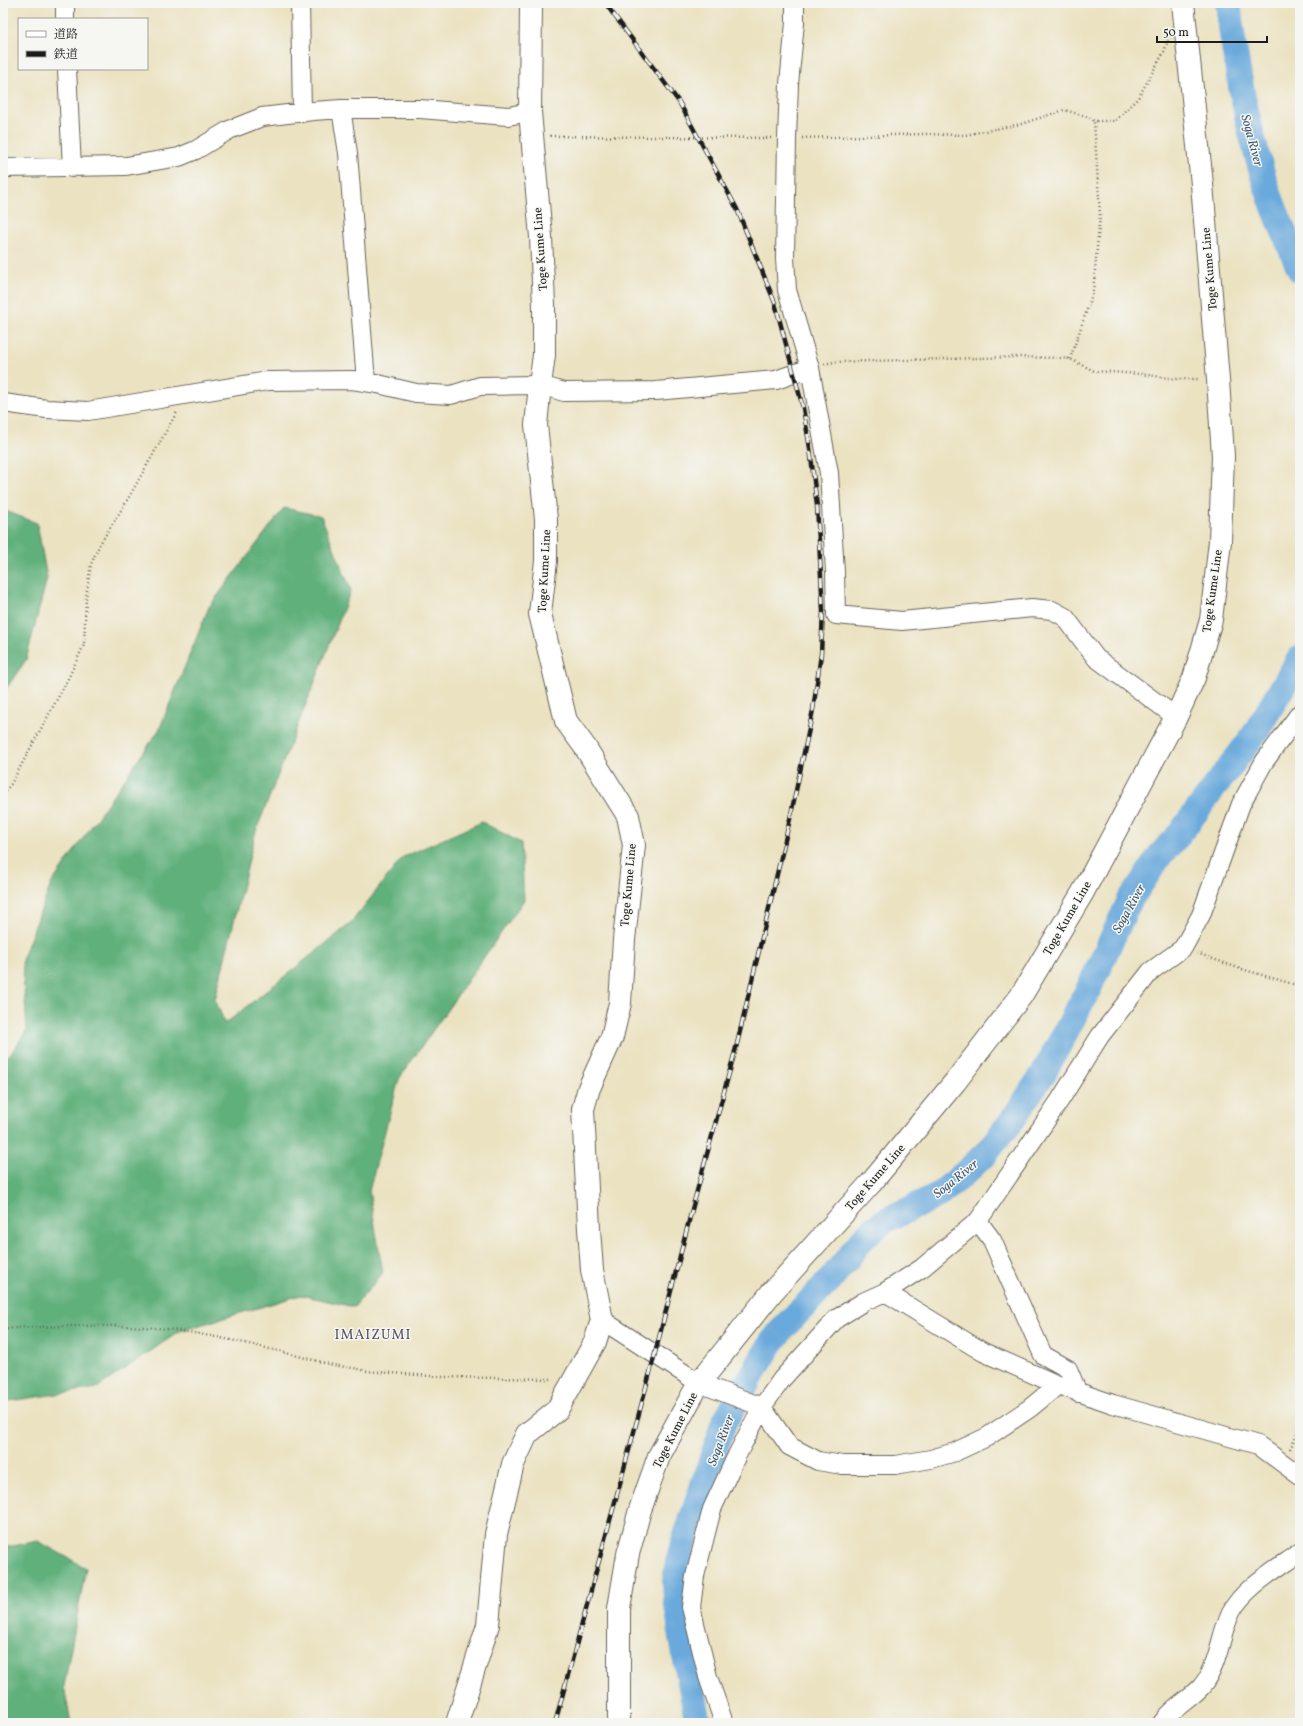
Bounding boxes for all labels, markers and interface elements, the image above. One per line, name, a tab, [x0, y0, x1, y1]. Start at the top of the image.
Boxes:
legend	[18, 18, 148, 70]
scale bar	[1157, 18, 1267, 44]
text: 50 m	[1163, 25, 1189, 41]
text: 道路	[54, 27, 78, 43]
text: 鉄道	[53, 47, 78, 63]
water label: Soga River	[1236, 113, 1267, 169]
street label: Toge Kume Line	[530, 206, 552, 291]
street label: Toge Kume Line	[1198, 226, 1222, 311]
street label: Toge Kume Line	[535, 529, 555, 613]
street label: Toge Kume Line	[1199, 548, 1227, 634]
street label: Toge Kume Line	[617, 842, 641, 927]
street label: Toge Kume Line	[1040, 878, 1096, 959]
water label: Soga River	[1109, 881, 1151, 937]
street label: Toge Kume Line	[842, 1141, 909, 1214]
water label: Soga River	[930, 1156, 983, 1203]
district label: IMAIZUMI	[334, 1326, 412, 1345]
street label: Toge Kume Line	[650, 1389, 702, 1471]
water label: Soga River	[704, 1413, 740, 1469]

